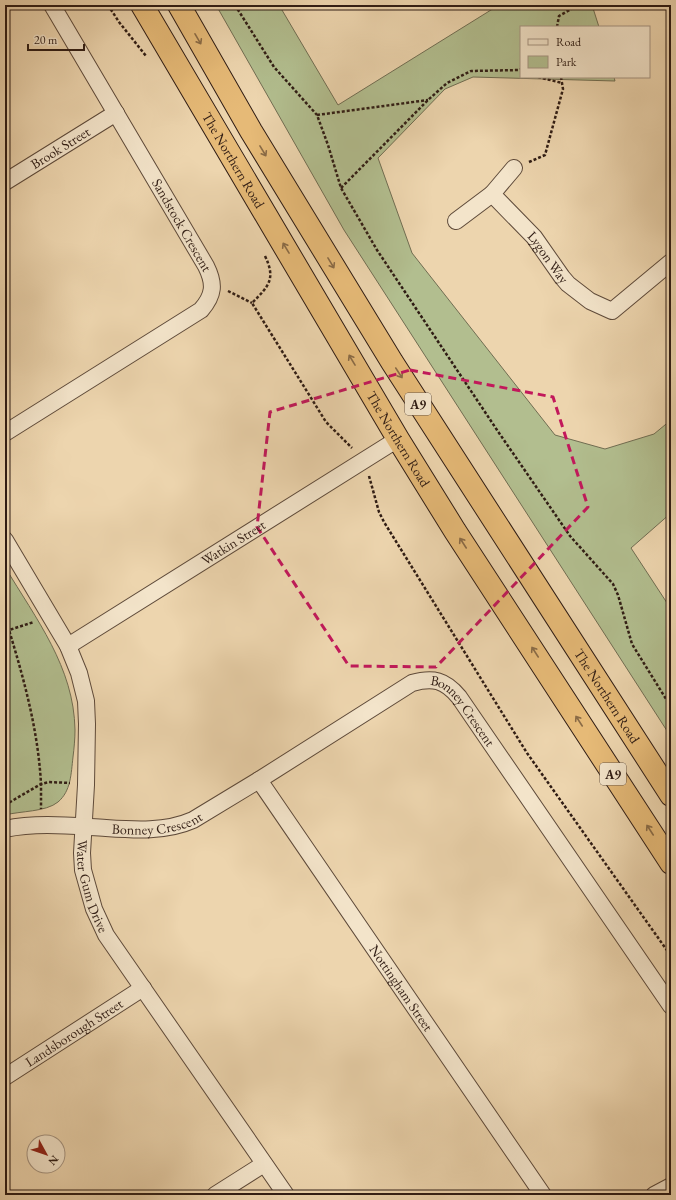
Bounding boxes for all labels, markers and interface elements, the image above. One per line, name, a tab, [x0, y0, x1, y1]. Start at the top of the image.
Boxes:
scale bar	[28, 26, 84, 52]
legend	[520, 26, 650, 78]
text: 20 m	[34, 32, 58, 48]
one-way arrow	[195, 33, 203, 45]
text: Road	[556, 34, 582, 50]
text: Park	[556, 54, 577, 70]
street label: The Northern Road	[198, 109, 269, 212]
street label: Brook Street	[27, 122, 94, 173]
one-way arrow	[259, 146, 268, 157]
street label: Sandstock Crescent	[148, 175, 216, 275]
street label: Lygon Way	[524, 227, 573, 288]
one-way arrow	[281, 242, 289, 254]
one-way arrow	[327, 257, 335, 268]
one-way arrow	[347, 354, 355, 366]
one-way arrow	[395, 368, 403, 379]
street label: The Northern Road	[363, 388, 435, 491]
road number: A9	[405, 393, 431, 415]
street label: Watkin Street	[198, 515, 269, 569]
one-way arrow	[459, 538, 467, 549]
street label: The Northern Road	[570, 645, 645, 747]
one-way arrow	[530, 646, 538, 658]
street label: Bonney Crescent	[429, 671, 500, 750]
one-way arrow	[575, 715, 583, 727]
road number: A9	[600, 763, 626, 785]
street label: Bonney Crescent	[111, 807, 206, 839]
one-way arrow	[646, 825, 654, 836]
street label: Water Gum Drive	[73, 839, 113, 936]
street label: Nottingham Street	[365, 941, 438, 1035]
street label: Landsborough Street	[22, 994, 127, 1071]
north arrow	[26, 1134, 66, 1174]
text: N	[45, 1153, 62, 1168]

